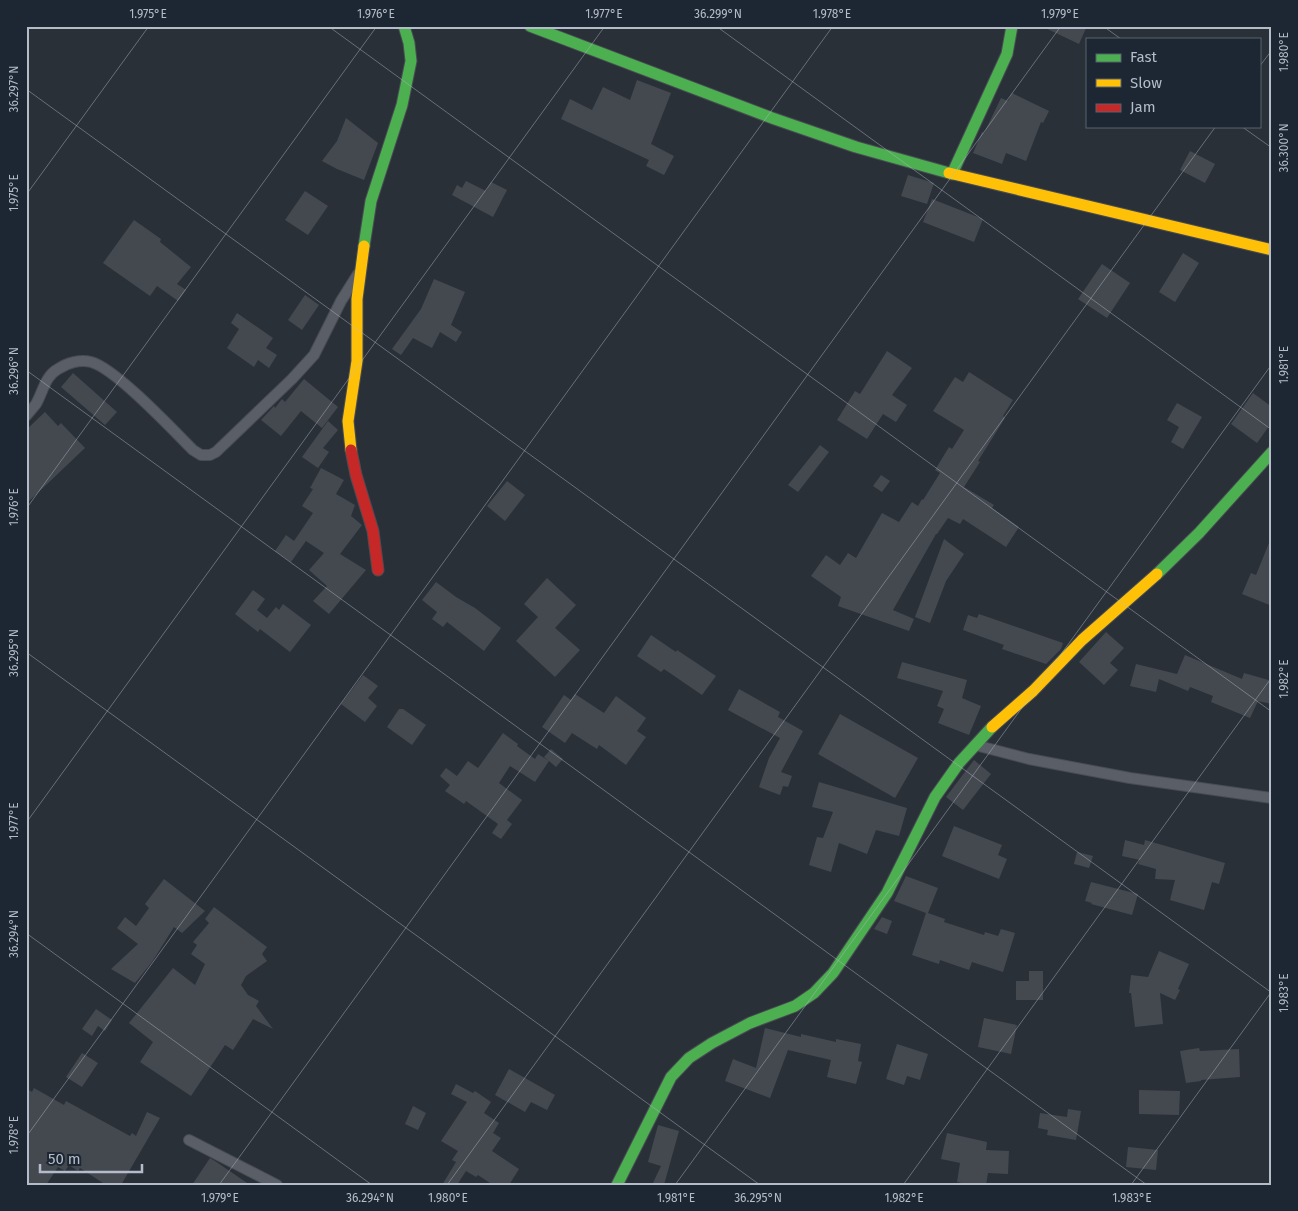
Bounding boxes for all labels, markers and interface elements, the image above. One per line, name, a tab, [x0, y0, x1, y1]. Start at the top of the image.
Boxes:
text: 1.975°E	[129, 7, 167, 21]
text: 1.976°E	[357, 7, 395, 21]
text: 1.977°E	[585, 7, 623, 21]
text: 36.299°N	[694, 7, 742, 21]
text: 1.978°E	[813, 7, 851, 21]
text: 1.979°E	[1041, 7, 1079, 21]
text: 1.980°E	[1277, 32, 1291, 72]
legend	[1086, 38, 1260, 128]
text: Fast	[1130, 48, 1157, 66]
text: 36.297°N	[7, 65, 21, 113]
text: Slow	[1130, 74, 1162, 92]
text: Jam	[1130, 98, 1156, 116]
text: 36.300°N	[1277, 123, 1291, 173]
text: 1.975°E	[7, 174, 21, 212]
text: 1.981°E	[1277, 346, 1291, 384]
text: 36.296°N	[7, 347, 21, 395]
text: 1.976°E	[7, 488, 21, 526]
text: 36.295°N	[7, 629, 21, 677]
text: 1.982°E	[1277, 659, 1291, 699]
text: 1.977°E	[7, 802, 21, 840]
text: 36.294°N	[7, 910, 21, 958]
text: 1.983°E	[1277, 973, 1291, 1013]
text: 1.978°E	[7, 1116, 21, 1154]
scale bar	[40, 1141, 142, 1173]
text: 50 m	[48, 1150, 81, 1168]
text: 1.979°E	[201, 1191, 239, 1205]
text: 36.294°N	[346, 1191, 394, 1205]
text: 1.980°E	[428, 1191, 468, 1205]
text: 1.981°E	[657, 1191, 695, 1205]
text: 36.295°N	[734, 1191, 782, 1205]
text: 1.982°E	[884, 1191, 924, 1205]
text: 1.983°E	[1112, 1191, 1152, 1205]

